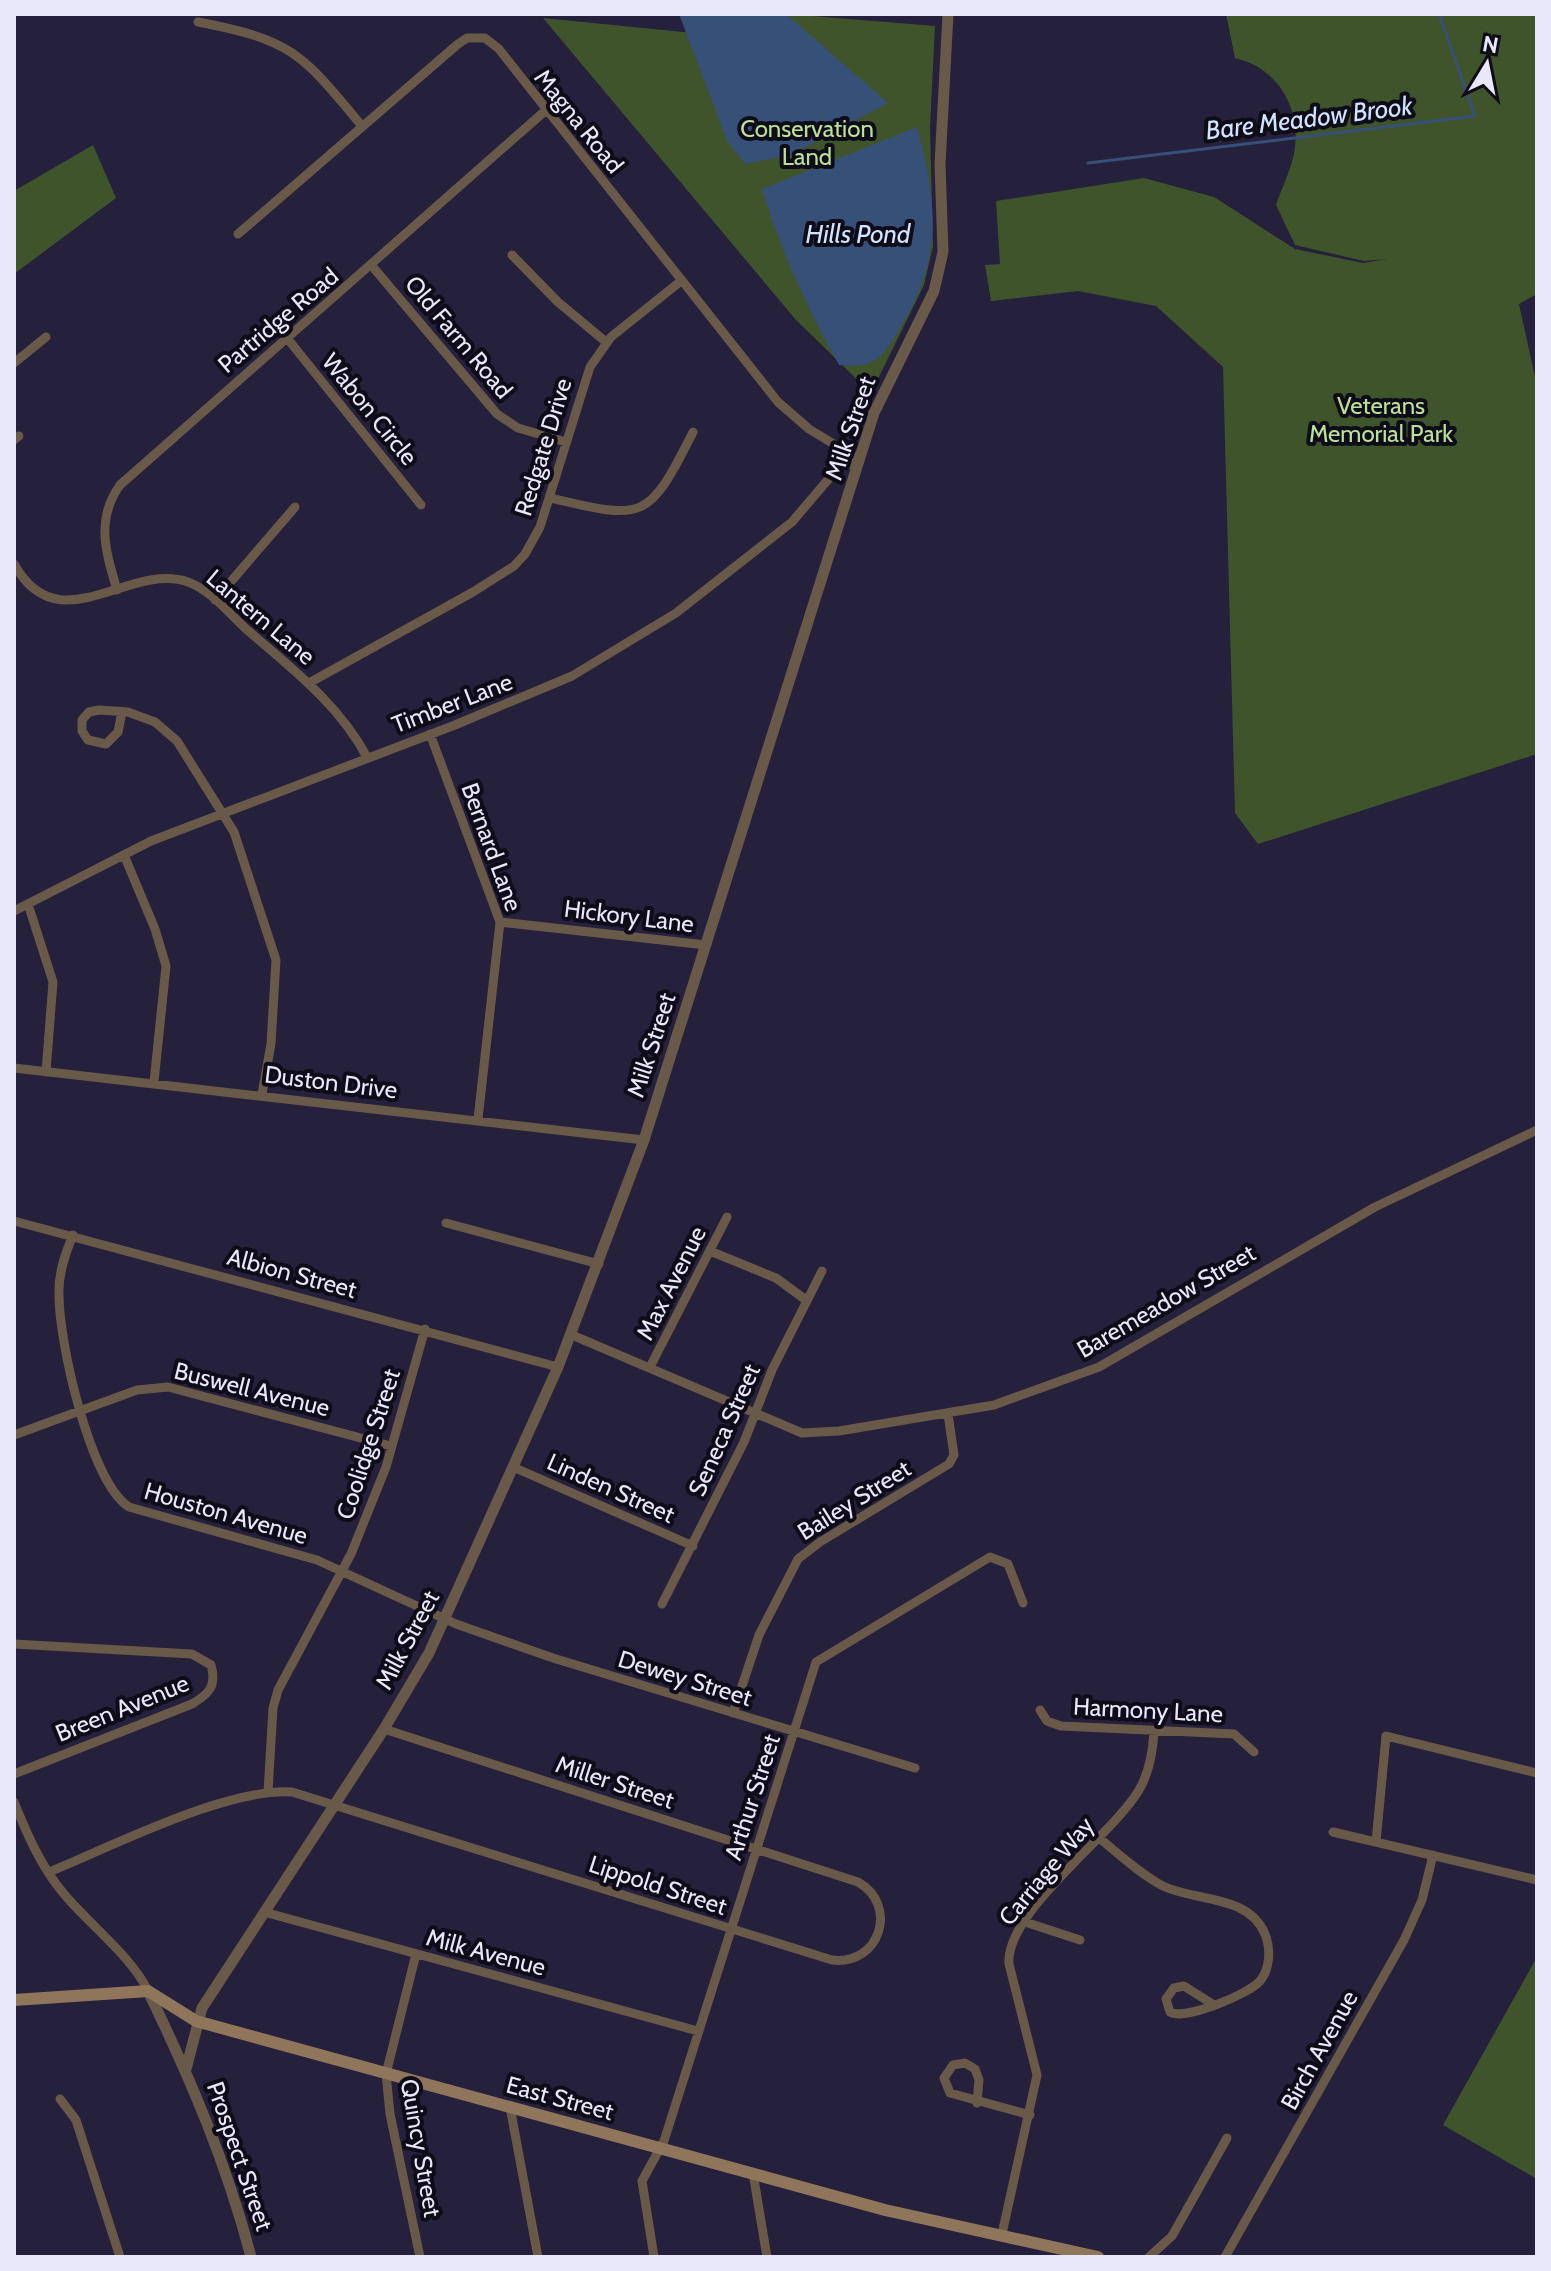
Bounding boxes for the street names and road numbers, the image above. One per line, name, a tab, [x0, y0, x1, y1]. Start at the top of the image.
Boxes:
street label: Magna Road	[528, 63, 630, 179]
street label: Partridge Road	[212, 261, 344, 379]
street label: Old Farm Road	[399, 270, 519, 404]
street label: Wabon Circle	[316, 347, 424, 471]
street label: Milk Street	[819, 372, 881, 484]
street label: Redgate Drive	[508, 375, 578, 519]
street label: Lantern Lane	[201, 563, 321, 671]
street label: Timber Lane	[388, 667, 516, 739]
street label: Bernard Lane	[455, 779, 529, 915]
street label: Hickory Lane	[562, 894, 696, 938]
street label: Milk Street	[621, 989, 681, 1101]
street label: Duston Drive	[263, 1059, 399, 1105]
street label: Max Avenue	[630, 1221, 712, 1345]
street label: Baremeadow Street	[1072, 1238, 1260, 1364]
street label: Albion Street	[224, 1242, 360, 1304]
street label: Buswell Avenue	[171, 1356, 333, 1422]
street label: Seneca Street	[682, 1359, 766, 1501]
street label: Coolidge Street	[330, 1365, 406, 1523]
street label: Linden Street	[543, 1447, 679, 1529]
street label: Bailey Street	[792, 1454, 916, 1546]
street label: Houston Avenue	[141, 1476, 311, 1550]
street label: Milk Street	[369, 1586, 445, 1694]
street label: Dewey Street	[615, 1644, 755, 1712]
street label: Breen Avenue	[51, 1668, 193, 1748]
street label: Harmony Lane	[1072, 1692, 1224, 1728]
street label: Arthur Street	[718, 1730, 786, 1864]
street label: Miller Street	[552, 1749, 678, 1815]
street label: Carriage Way	[992, 1811, 1100, 1931]
street label: Lippold Street	[586, 1849, 730, 1921]
street label: Milk Avenue	[423, 1922, 549, 1982]
street label: Birch Avenue	[1274, 1985, 1364, 2115]
street label: East Street	[503, 2070, 617, 2126]
street label: Quincy Street	[395, 2077, 447, 2219]
street label: Prospect Street	[201, 2078, 279, 2234]

